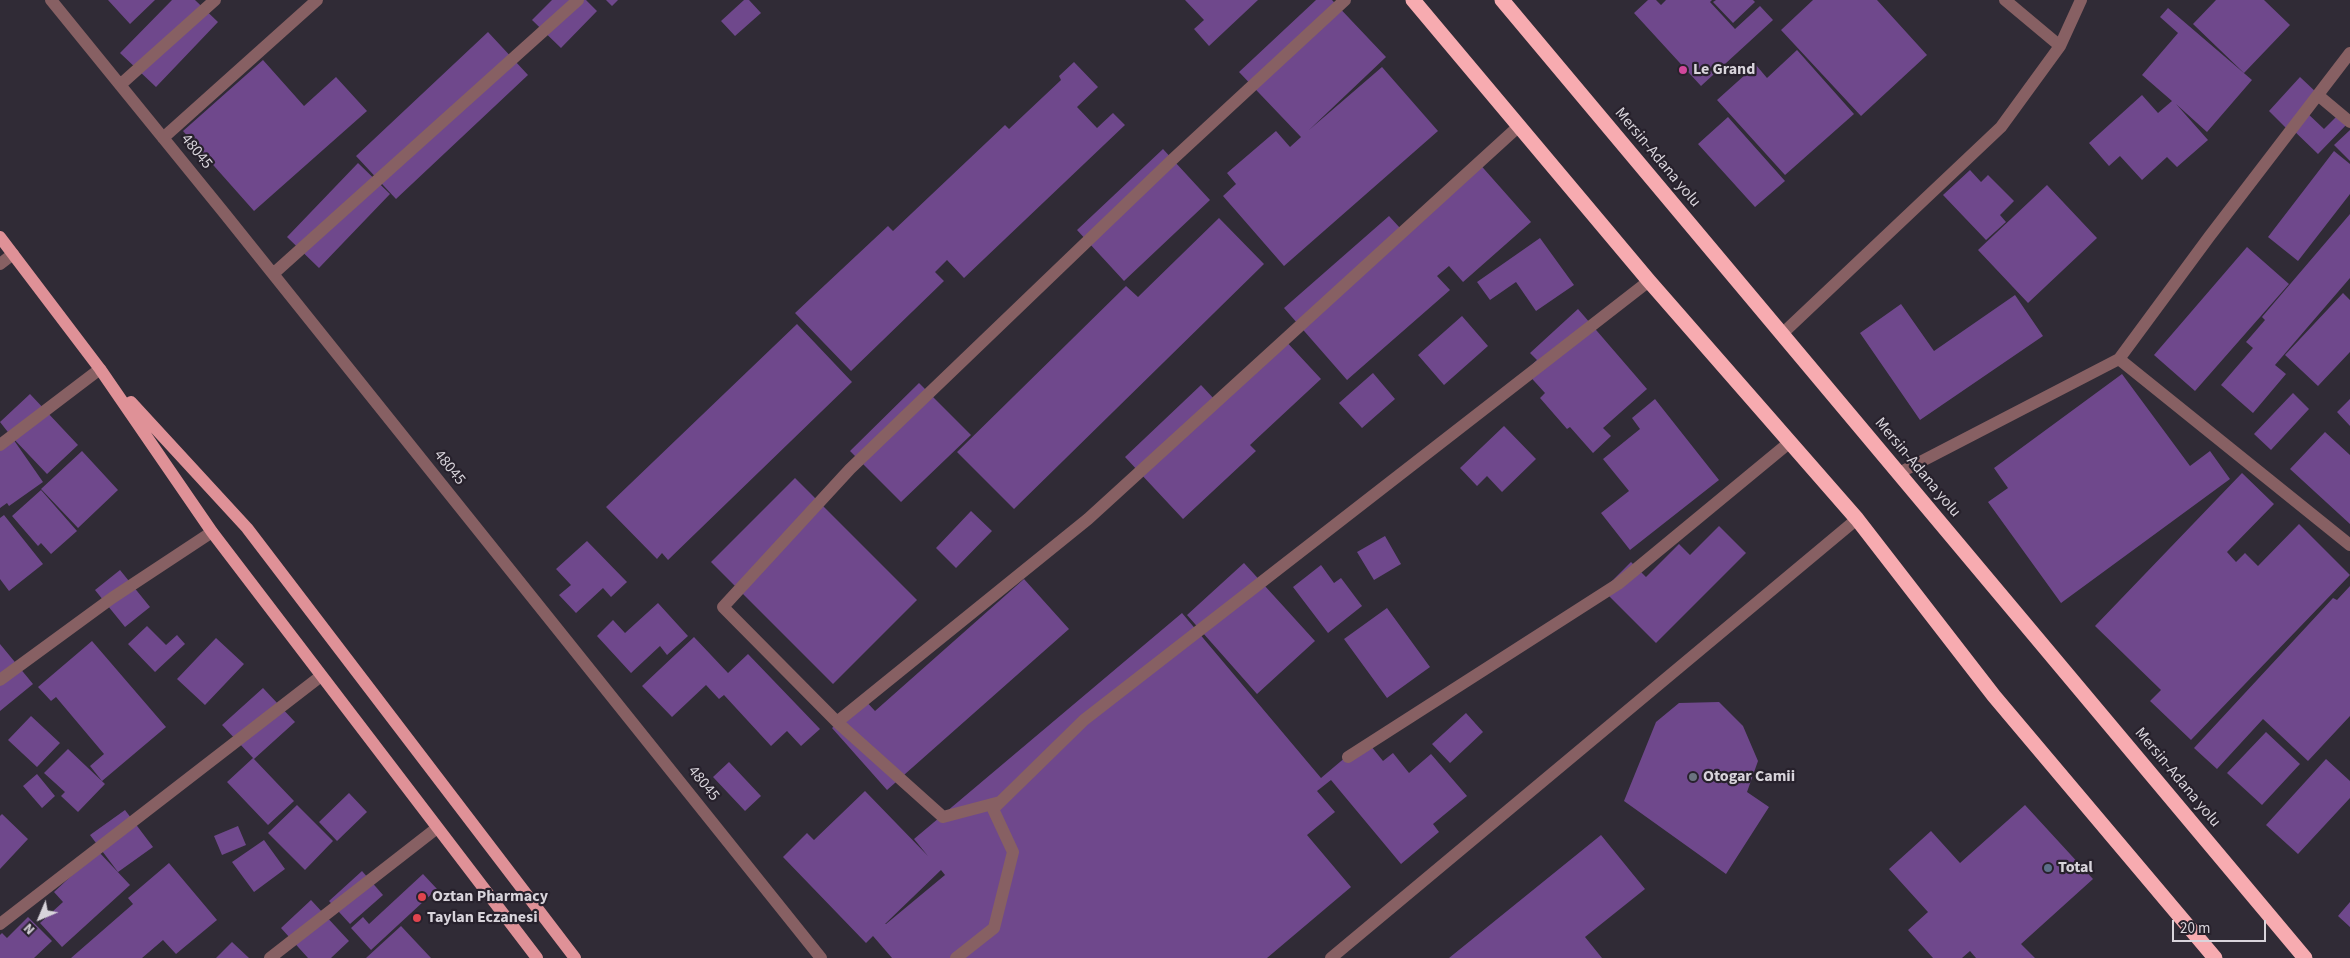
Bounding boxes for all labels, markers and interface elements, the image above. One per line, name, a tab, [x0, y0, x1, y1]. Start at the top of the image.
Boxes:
place label: Le Grand	[1693, 60, 1755, 80]
marker: Le Grand	[1677, 64, 1689, 76]
street label: Mersin-Adana yolu	[1610, 104, 1704, 212]
street label: 48045	[176, 131, 216, 173]
street label: Mersin-Adana yolu	[1870, 414, 1964, 522]
street label: 48045	[429, 447, 469, 489]
street label: Mersin-Adana yolu	[2130, 724, 2224, 832]
street label: 48045	[683, 763, 723, 805]
place label: Otogar Camii	[1703, 767, 1795, 787]
marker: Otogar Camii	[1687, 771, 1699, 783]
place label: Total	[2058, 858, 2093, 878]
marker: Total	[2042, 862, 2054, 874]
place label: Oztan Pharmacy	[432, 887, 548, 907]
marker: Oztan Pharmacy	[416, 891, 428, 903]
north arrow	[15, 893, 65, 943]
place label: Taylan Eczanesi	[427, 908, 538, 928]
scale bar	[2175, 910, 2269, 942]
marker: Taylan Eczanesi	[411, 912, 423, 924]
text: N	[19, 918, 40, 939]
text: 20 m	[2180, 918, 2210, 939]

